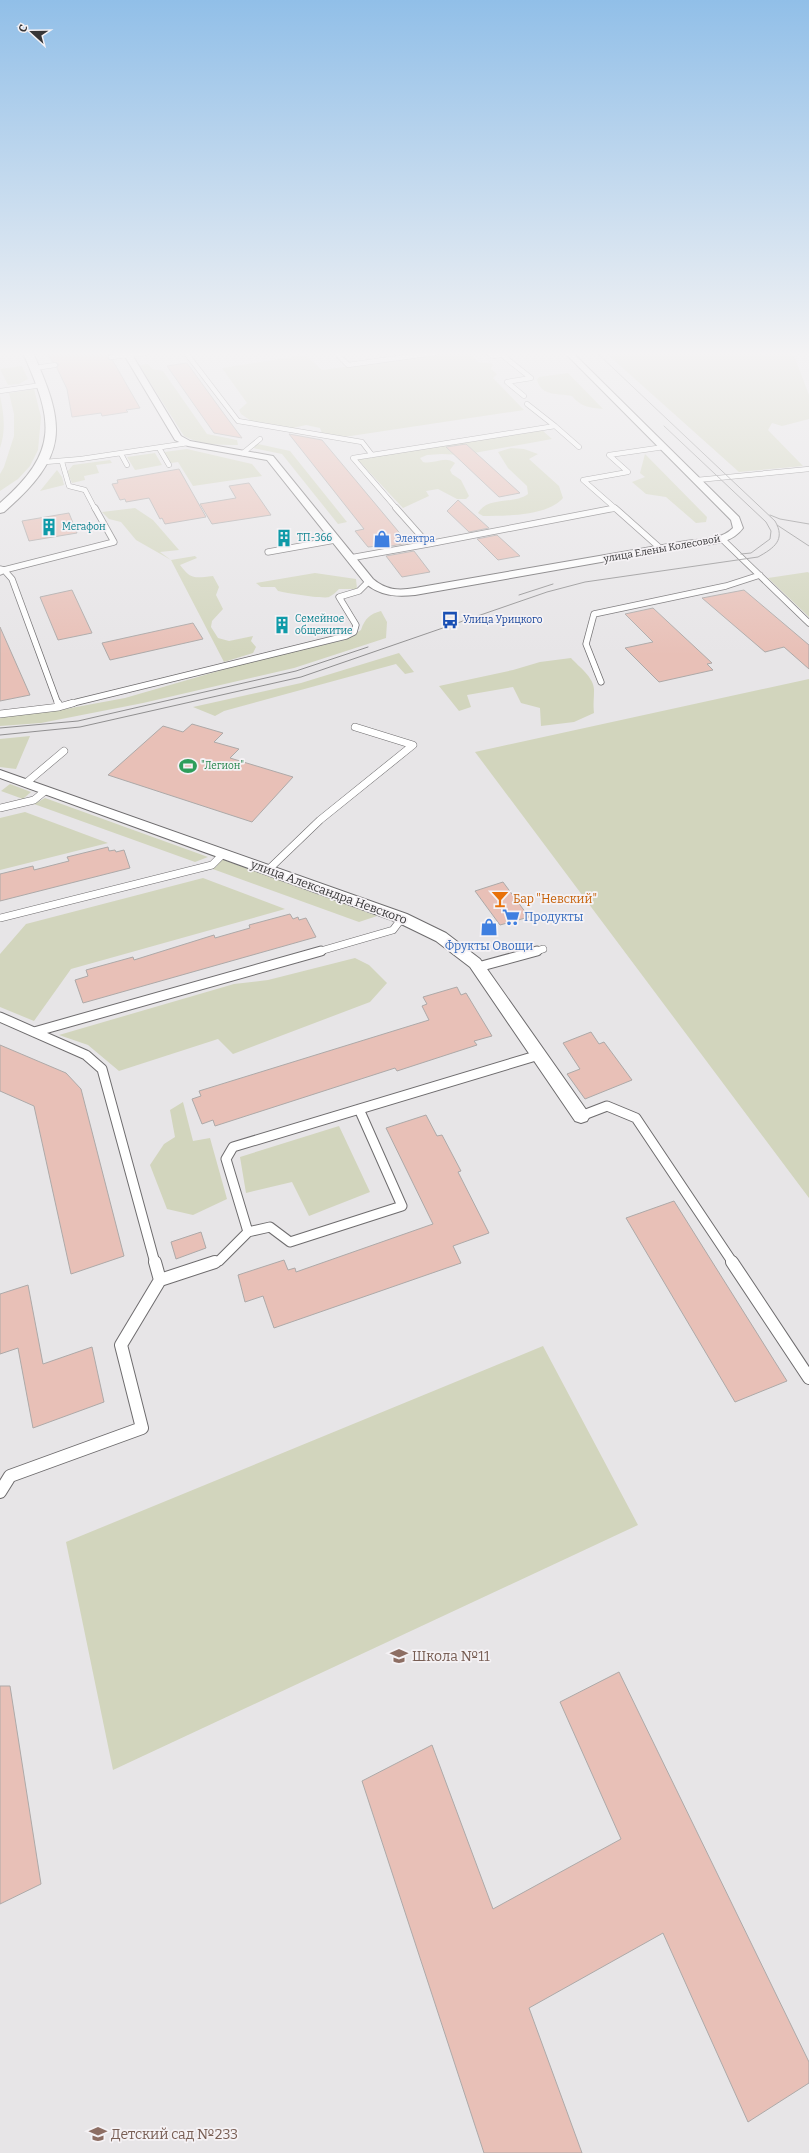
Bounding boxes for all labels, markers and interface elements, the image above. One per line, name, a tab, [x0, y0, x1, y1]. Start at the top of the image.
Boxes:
north arrow	[12, 12, 52, 52]
text: С	[16, 23, 30, 34]
building icon: Мегафон	[39, 517, 59, 537]
place label: Мегафон	[62, 521, 106, 533]
building icon: ТП-366	[274, 528, 294, 548]
shop icon: Электра	[372, 529, 392, 549]
place label: ТП-366	[297, 532, 332, 544]
place label: Электра	[395, 533, 435, 545]
street label: улица Елены Колесовой	[602, 533, 722, 565]
bus stop icon: Улица Урицкого	[440, 610, 460, 630]
place label: Семейное общежитие	[295, 613, 353, 637]
place label: Улица Урицкого	[463, 614, 543, 626]
building icon: Семейное общежитие	[272, 615, 292, 635]
sports icon: "Легион"	[178, 756, 198, 776]
place label: "Легион"	[201, 760, 244, 772]
street label: улица Александра Невского	[248, 857, 409, 927]
bar icon: Бар "Невский"	[490, 889, 510, 909]
place label: Бар "Невский"	[513, 892, 597, 906]
supermarket icon: Продукты	[501, 907, 521, 927]
place label: Продукты	[524, 910, 584, 924]
shop icon: Фрукты Овощи	[479, 917, 499, 937]
place label: Фрукты Овощи	[445, 939, 533, 953]
school or university icon: Школа №11	[389, 1646, 409, 1666]
place label: Школа №11	[412, 1648, 490, 1665]
school or university icon: Детский сад №233	[88, 2124, 108, 2144]
place label: Детский сад №233	[111, 2126, 238, 2143]

